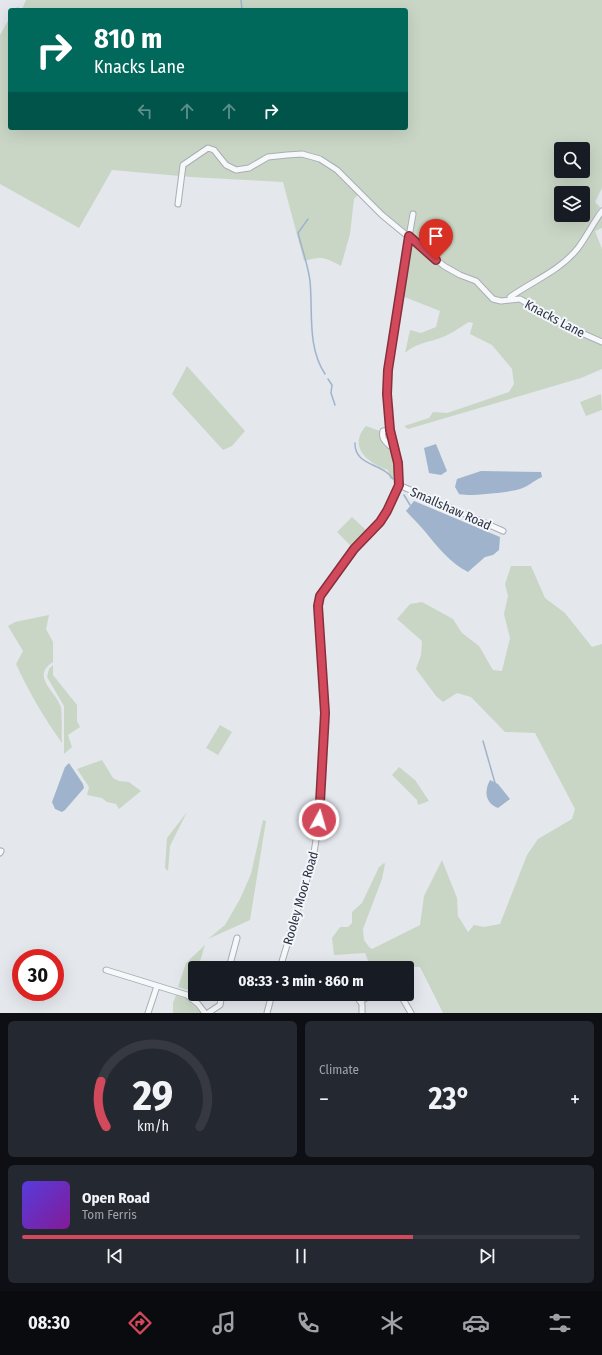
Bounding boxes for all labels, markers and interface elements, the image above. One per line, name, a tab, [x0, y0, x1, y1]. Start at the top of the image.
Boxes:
text: 810 m	[94, 22, 162, 55]
icon: right	[28, 24, 80, 76]
text: Knacks Lane	[94, 56, 185, 78]
icon: left	[134, 100, 156, 122]
icon: ahead	[176, 100, 198, 122]
icon: ahead	[218, 100, 240, 122]
icon: right	[260, 100, 282, 122]
map controls	[554, 142, 590, 222]
button: search	[554, 142, 590, 178]
button: layers	[554, 186, 590, 222]
pin	[419, 219, 453, 260]
icon: arrive	[425, 225, 447, 247]
street label: Knacks Lane	[522, 296, 587, 340]
street label: Smallshaw Road	[408, 484, 493, 533]
position arrow	[298, 799, 340, 841]
street label: Rooley Moor Road	[280, 850, 321, 947]
speed limit sign: 30	[12, 949, 64, 1001]
text: 08:33 · 3 min · 860 m	[238, 972, 364, 990]
text: Climate	[319, 1062, 359, 1077]
text: 29	[131, 1071, 173, 1121]
text: 23°	[428, 1081, 471, 1117]
text: −	[319, 1086, 329, 1113]
text: +	[570, 1086, 580, 1113]
text: km/h	[137, 1118, 168, 1135]
text: Open Road	[82, 1189, 150, 1207]
text: Tom Ferris	[82, 1207, 137, 1222]
icon: previous	[104, 1245, 126, 1267]
icon: pause	[290, 1245, 312, 1267]
icon: next	[476, 1245, 498, 1267]
icon: directions	[126, 1309, 154, 1337]
icon: music	[210, 1309, 238, 1337]
icon: phone	[294, 1309, 322, 1337]
icon: climate	[378, 1309, 406, 1337]
icon: car	[462, 1309, 490, 1337]
icon: filters	[546, 1309, 574, 1337]
text: 08:30	[28, 1312, 70, 1334]

